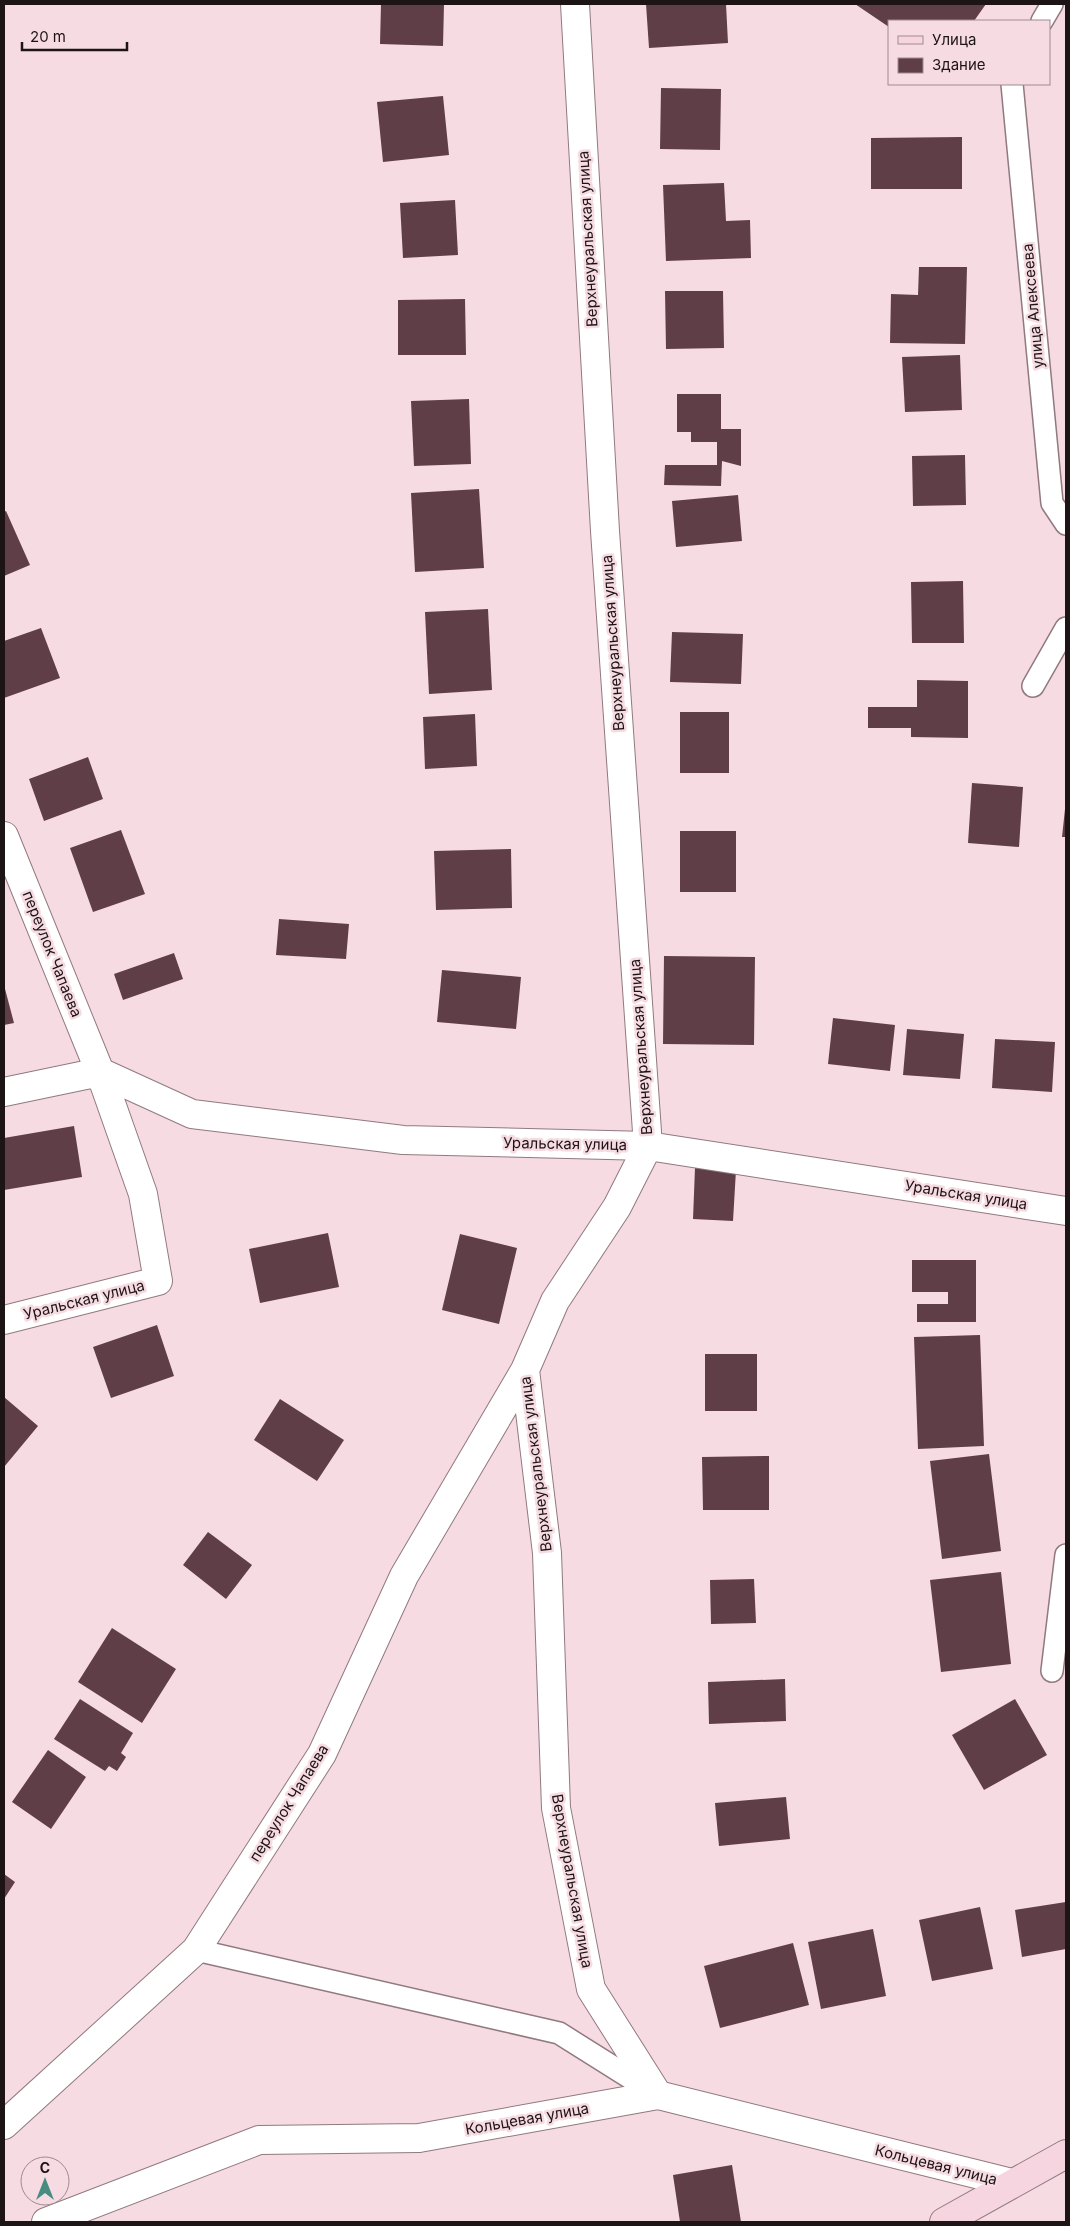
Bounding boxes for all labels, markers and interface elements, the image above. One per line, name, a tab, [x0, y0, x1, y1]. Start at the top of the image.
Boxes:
scale bar	[22, 20, 128, 52]
legend	[888, 20, 1050, 85]
text: 20 m	[30, 27, 66, 46]
text: Улица	[932, 30, 976, 49]
text: Здание	[932, 55, 986, 74]
street label: Верхнеуральская улица	[573, 150, 602, 328]
street label: улица Алексеева	[1018, 243, 1047, 369]
street label: Верхнеуральская улица	[597, 554, 628, 732]
street label: переулок Чапаева	[18, 888, 87, 1020]
street label: Верхнеуральская улица	[625, 958, 656, 1136]
street label: Уральская улица	[503, 1133, 627, 1154]
street label: Уральская улица	[903, 1175, 1029, 1214]
street label: Уральская улица	[21, 1275, 146, 1324]
street label: Верхнеуральская улица	[515, 1375, 556, 1553]
street label: переулок Чапаева	[245, 1741, 332, 1865]
street label: Верхнеуральская улица	[548, 1792, 597, 1969]
street label: Кольцевая улица	[464, 2098, 590, 2139]
street label: Кольцевая улица	[873, 2140, 999, 2189]
north arrow	[20, 2156, 70, 2206]
text: С	[40, 2159, 50, 2176]

